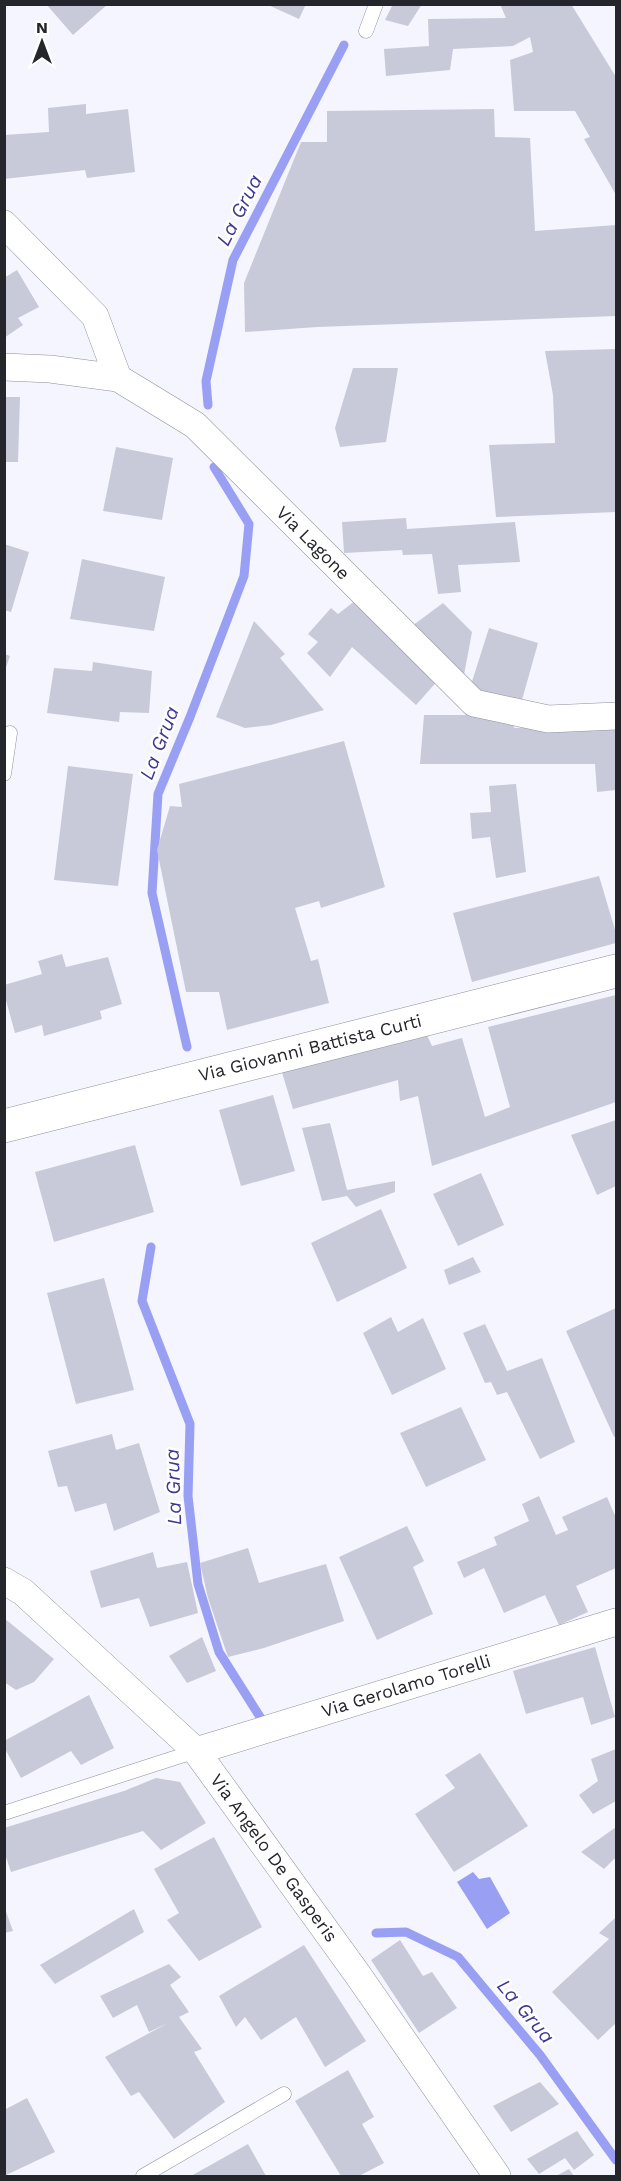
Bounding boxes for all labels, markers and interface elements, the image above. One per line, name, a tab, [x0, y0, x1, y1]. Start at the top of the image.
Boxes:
north arrow	[12, 12, 72, 72]
text: N	[36, 18, 48, 37]
water label: La Grua	[211, 170, 267, 250]
street label: Via Lagone	[272, 502, 354, 584]
water label: La Grua	[134, 703, 184, 783]
street label: Via Giovanni Battista Curti	[196, 1010, 424, 1085]
water label: La Grua	[160, 1448, 186, 1526]
street label: Via Gerolamo Torelli	[319, 1650, 493, 1721]
street label: Via Angelo De Gasperis	[206, 1770, 342, 1946]
water label: La Grua	[492, 1974, 560, 2048]

